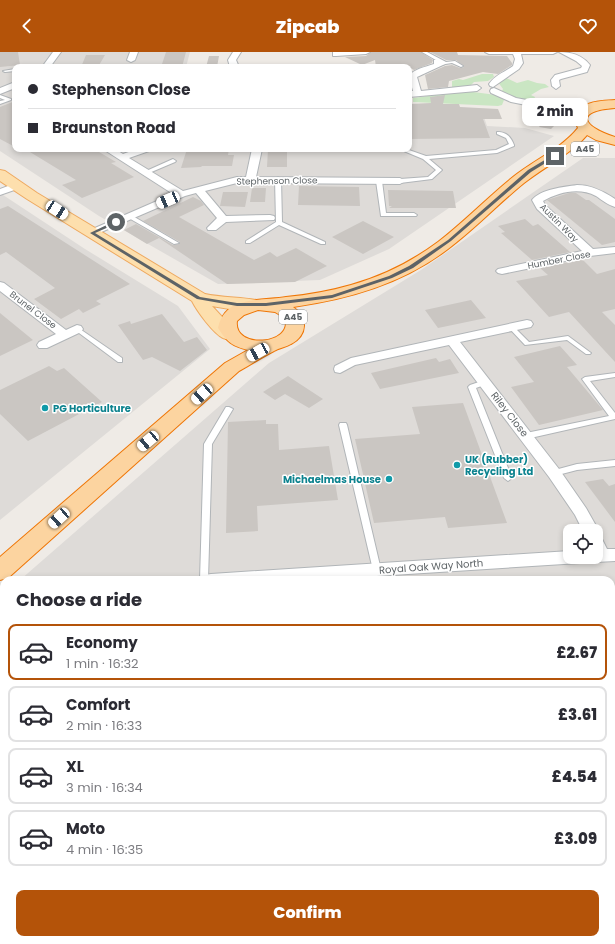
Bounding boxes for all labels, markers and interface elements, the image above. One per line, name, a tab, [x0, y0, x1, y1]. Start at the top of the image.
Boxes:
text: Zipcab	[275, 14, 340, 39]
icon: back	[16, 15, 38, 37]
icon: heart	[577, 15, 599, 37]
text: Stephenson Close	[52, 79, 190, 100]
callout: 2 min	[522, 98, 588, 126]
text: 2 min	[537, 102, 573, 121]
text: Braunston Road	[52, 117, 176, 138]
road number: A45	[571, 142, 599, 156]
route end	[546, 147, 564, 165]
street label: Stephenson Close	[236, 174, 318, 188]
car	[155, 190, 181, 210]
car	[44, 198, 70, 222]
street label: Austin Way	[537, 201, 581, 245]
route start	[107, 213, 125, 231]
street label: Humber Close	[526, 248, 592, 272]
street label: Brunel Close	[7, 288, 59, 332]
road number: A45	[279, 310, 307, 324]
car	[245, 341, 271, 363]
car	[189, 382, 215, 406]
street label: Riley Close	[487, 389, 532, 440]
place label: PG Horticulture	[53, 401, 131, 416]
marker: PG Horticulture	[40, 403, 50, 413]
car	[135, 429, 161, 453]
place label: UK (Rubber) Recycling Ltd	[465, 452, 533, 479]
marker: UK (Rubber) Recycling Ltd	[452, 460, 462, 470]
place label: Michaelmas House	[283, 472, 381, 487]
marker: Michaelmas House	[384, 474, 394, 484]
car	[46, 506, 72, 530]
map controls	[563, 524, 603, 564]
button: locate	[563, 524, 603, 564]
street label: Royal Oak Way North	[378, 555, 484, 578]
text: Choose a ride	[16, 587, 142, 612]
text: Economy	[66, 632, 138, 653]
icon: car	[18, 634, 54, 670]
text: £2.67	[557, 642, 597, 663]
text: 1 min · 16:32	[66, 654, 139, 673]
text: Comfort	[66, 694, 130, 715]
icon: car	[18, 696, 54, 732]
text: £3.61	[558, 704, 597, 725]
text: 2 min · 16:33	[66, 716, 142, 735]
text: XL	[66, 756, 84, 777]
icon: car	[18, 758, 54, 794]
text: £4.54	[552, 766, 597, 787]
text: 3 min · 16:34	[66, 778, 143, 797]
text: Moto	[66, 818, 105, 839]
icon: car	[18, 820, 54, 856]
text: £3.09	[554, 828, 597, 849]
text: 4 min · 16:35	[66, 840, 143, 859]
button: Confirm	[16, 890, 599, 936]

